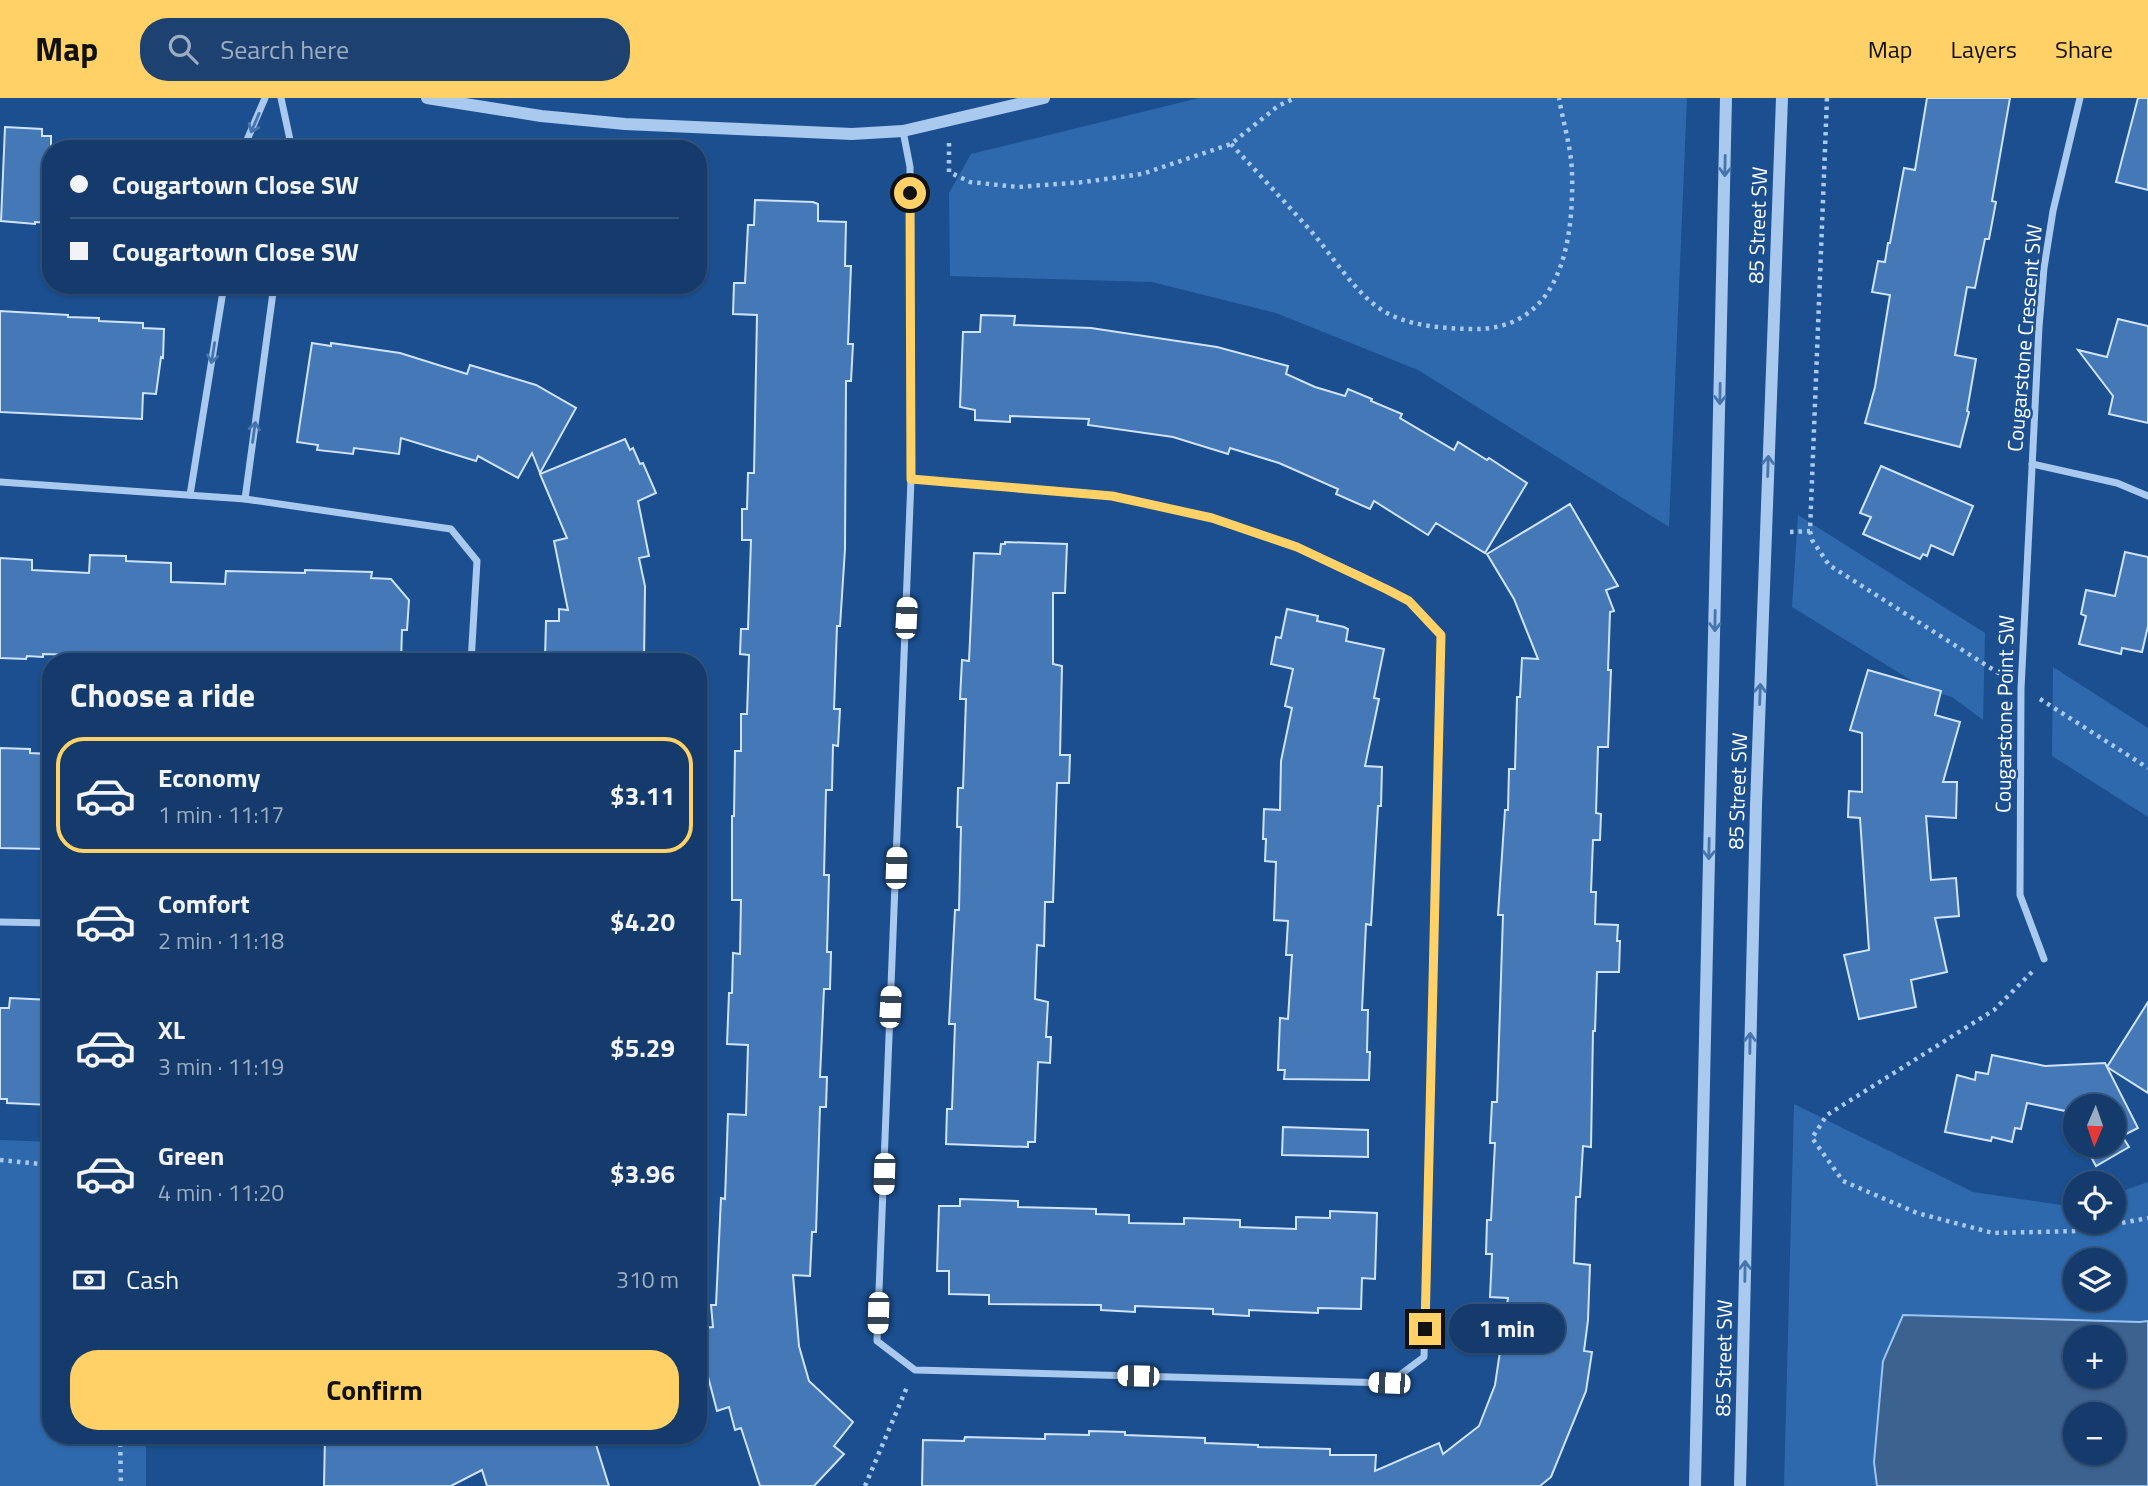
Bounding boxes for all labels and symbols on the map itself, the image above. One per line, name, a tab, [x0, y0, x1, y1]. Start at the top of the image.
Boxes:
one-way arrow	[247, 112, 260, 133]
one-way arrow	[1718, 154, 1732, 177]
street label: 85 Street SW	[1739, 166, 1775, 284]
route start	[894, 177, 926, 209]
street label: Cougarstone Crescent SW	[1998, 223, 2050, 453]
one-way arrow	[206, 341, 219, 364]
one-way arrow	[1713, 382, 1726, 405]
one-way arrow	[248, 421, 261, 444]
one-way arrow	[1761, 455, 1775, 478]
car	[895, 596, 918, 640]
one-way arrow	[1708, 609, 1721, 632]
street label: Cougarstone Point SW	[1986, 615, 2022, 813]
one-way arrow	[1753, 682, 1766, 705]
street label: 85 Street SW	[1719, 732, 1755, 850]
one-way arrow	[1703, 837, 1716, 860]
car	[885, 847, 908, 889]
car	[879, 985, 902, 1029]
one-way arrow	[1744, 1032, 1757, 1055]
north arrow	[2063, 1094, 2126, 1157]
car	[873, 1153, 896, 1195]
one-way arrow	[1738, 1260, 1752, 1283]
car	[867, 1292, 890, 1334]
street label: 85 Street SW	[1706, 1299, 1740, 1417]
callout: 1 min	[1450, 1304, 1565, 1354]
route end	[1409, 1313, 1441, 1345]
car	[1117, 1365, 1160, 1387]
car	[1368, 1372, 1411, 1394]

